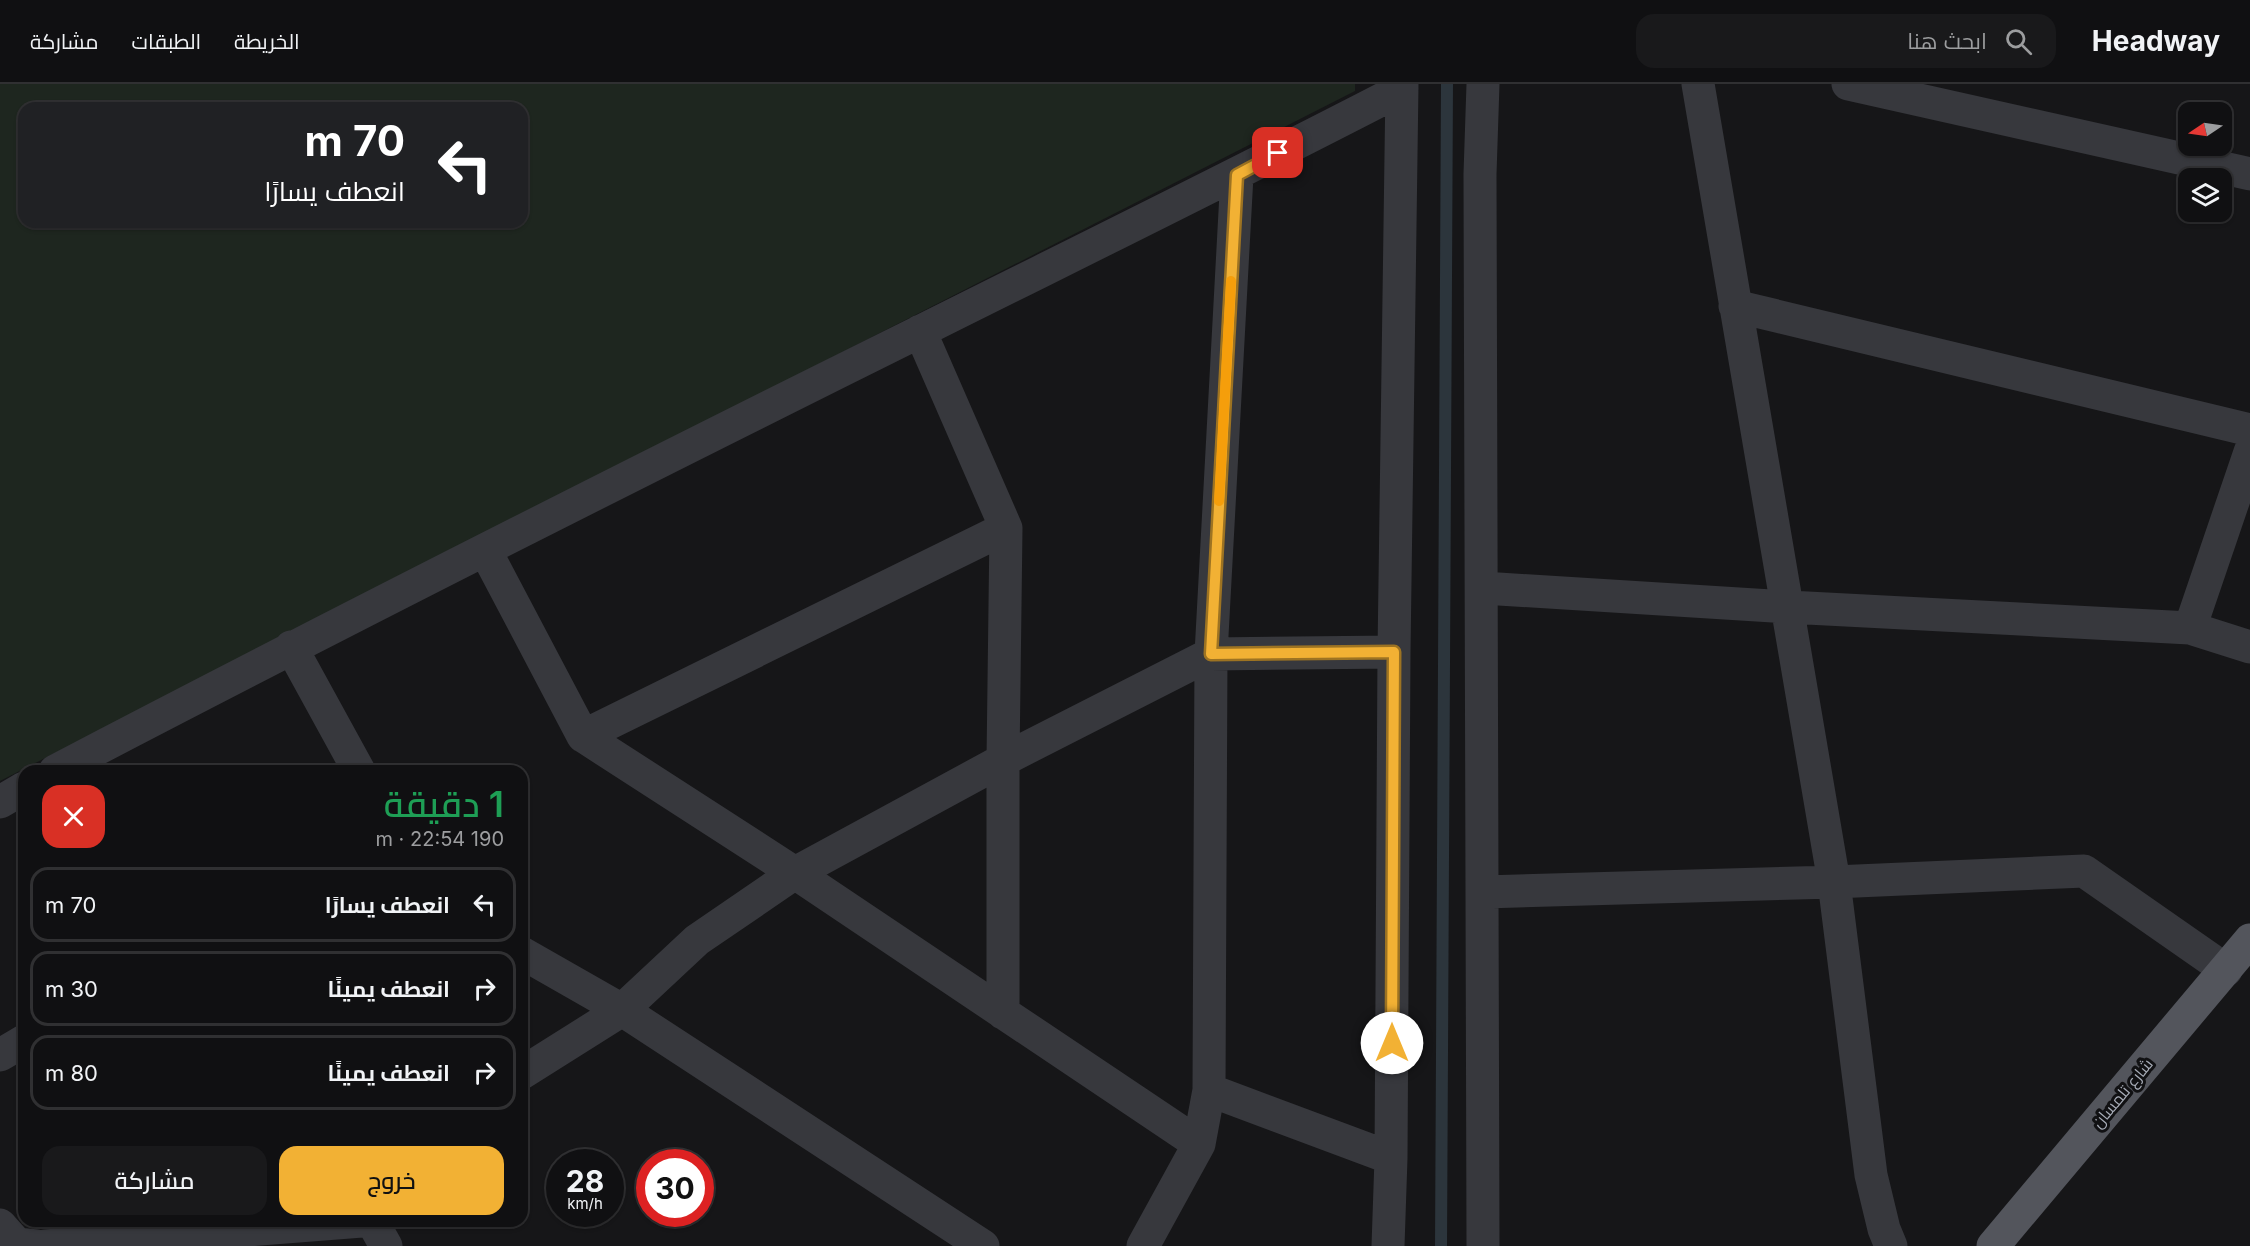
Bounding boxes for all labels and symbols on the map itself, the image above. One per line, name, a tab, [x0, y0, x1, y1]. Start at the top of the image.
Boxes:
north arrow	[2178, 102, 2232, 156]
pin	[1252, 127, 1303, 178]
position arrow	[1360, 1011, 1424, 1075]
street label: شارع تلمسان	[2087, 1054, 2158, 1133]
speed limit sign: 30	[636, 1149, 714, 1227]

